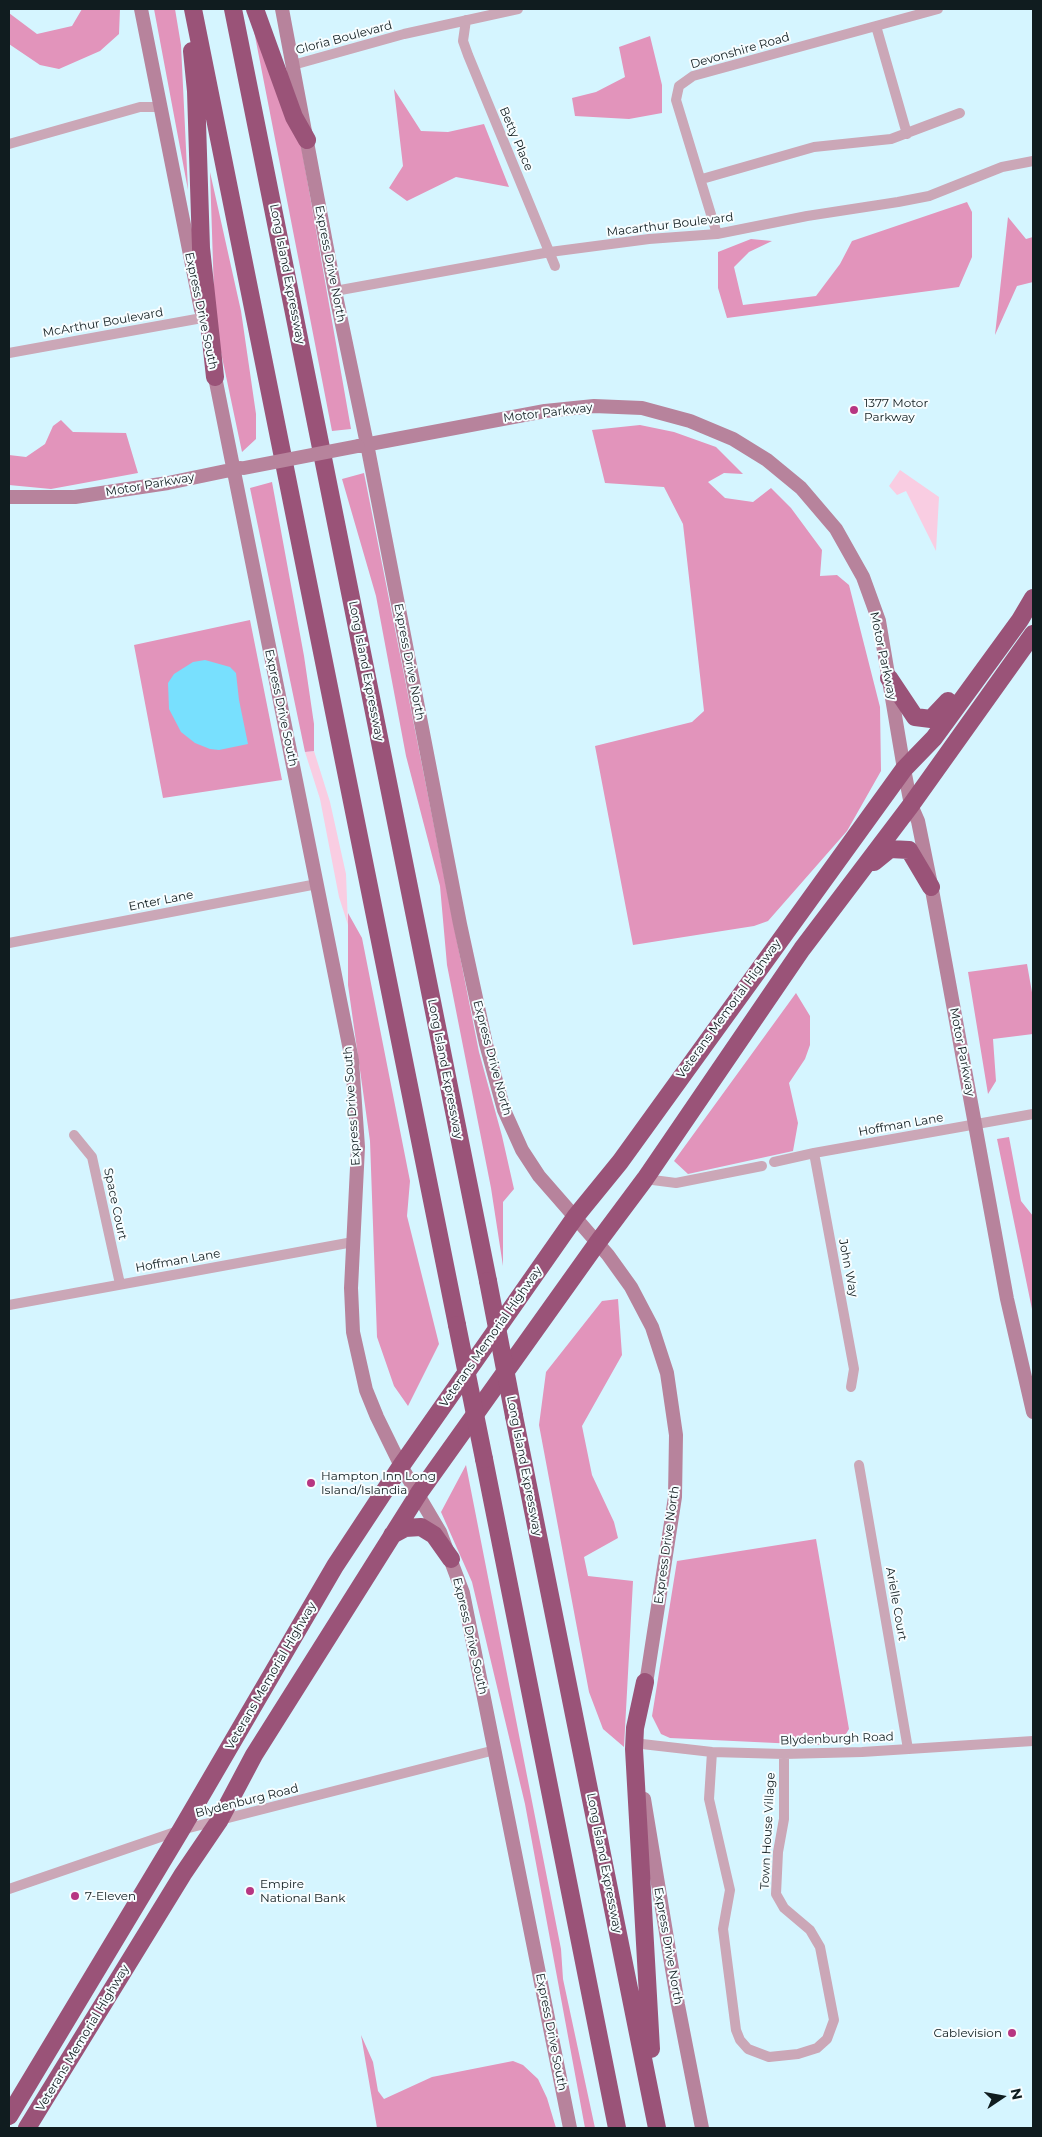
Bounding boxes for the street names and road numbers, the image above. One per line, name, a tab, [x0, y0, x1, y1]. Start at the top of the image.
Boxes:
street label: Gloria Boulevard	[294, 18, 394, 58]
street label: Devonshire Road	[689, 30, 791, 72]
street label: Betty Place	[496, 105, 536, 173]
street label: Long Island Expressway	[266, 203, 308, 345]
street label: Express Drive North	[312, 204, 348, 324]
street label: Macarthur Boulevard	[606, 210, 734, 240]
street label: Express Drive South	[182, 251, 220, 371]
street label: McArthur Boulevard	[42, 305, 164, 341]
street label: Motor Parkway	[503, 400, 593, 426]
street label: Motor Parkway	[105, 470, 195, 500]
street label: Long Island Expressway	[345, 600, 387, 742]
street label: Express Drive North	[391, 602, 427, 722]
street label: Motor Parkway	[867, 611, 899, 701]
street label: Express Drive South	[262, 648, 300, 768]
street label: Enter Lane	[127, 888, 195, 914]
street label: Veterans Memorial Highway	[674, 937, 784, 1081]
street label: Long Island Expressway	[424, 998, 466, 1140]
street label: Express Drive North	[470, 999, 514, 1117]
street label: Motor Parkway	[946, 1007, 978, 1097]
street label: Express Drive South	[341, 1046, 363, 1166]
street label: Hoffman Lane	[857, 1110, 945, 1140]
street label: Space Court	[100, 1167, 130, 1241]
street label: John Way	[835, 1238, 861, 1298]
street label: Hoffman Lane	[134, 1246, 222, 1276]
street label: Veterans Memorial Highway	[437, 1264, 545, 1410]
street label: Long Island Expressway	[503, 1395, 545, 1537]
street label: Express Drive North	[652, 1485, 682, 1605]
street label: Arielle Court	[882, 1566, 910, 1642]
street label: Express Drive South	[450, 1576, 490, 1696]
street label: Veterans Memorial Highway	[223, 1599, 319, 1753]
street label: Blydenburgh Road	[780, 1730, 894, 1748]
street label: Town House Village	[758, 1772, 778, 1890]
street label: Blydenburg Road	[194, 1781, 300, 1821]
street label: Long Island Expressway	[583, 1792, 625, 1934]
street label: Express Drive North	[651, 1886, 685, 2006]
street label: Veterans Memorial Highway	[33, 1962, 133, 2114]
street label: Express Drive South	[533, 1972, 569, 2092]

